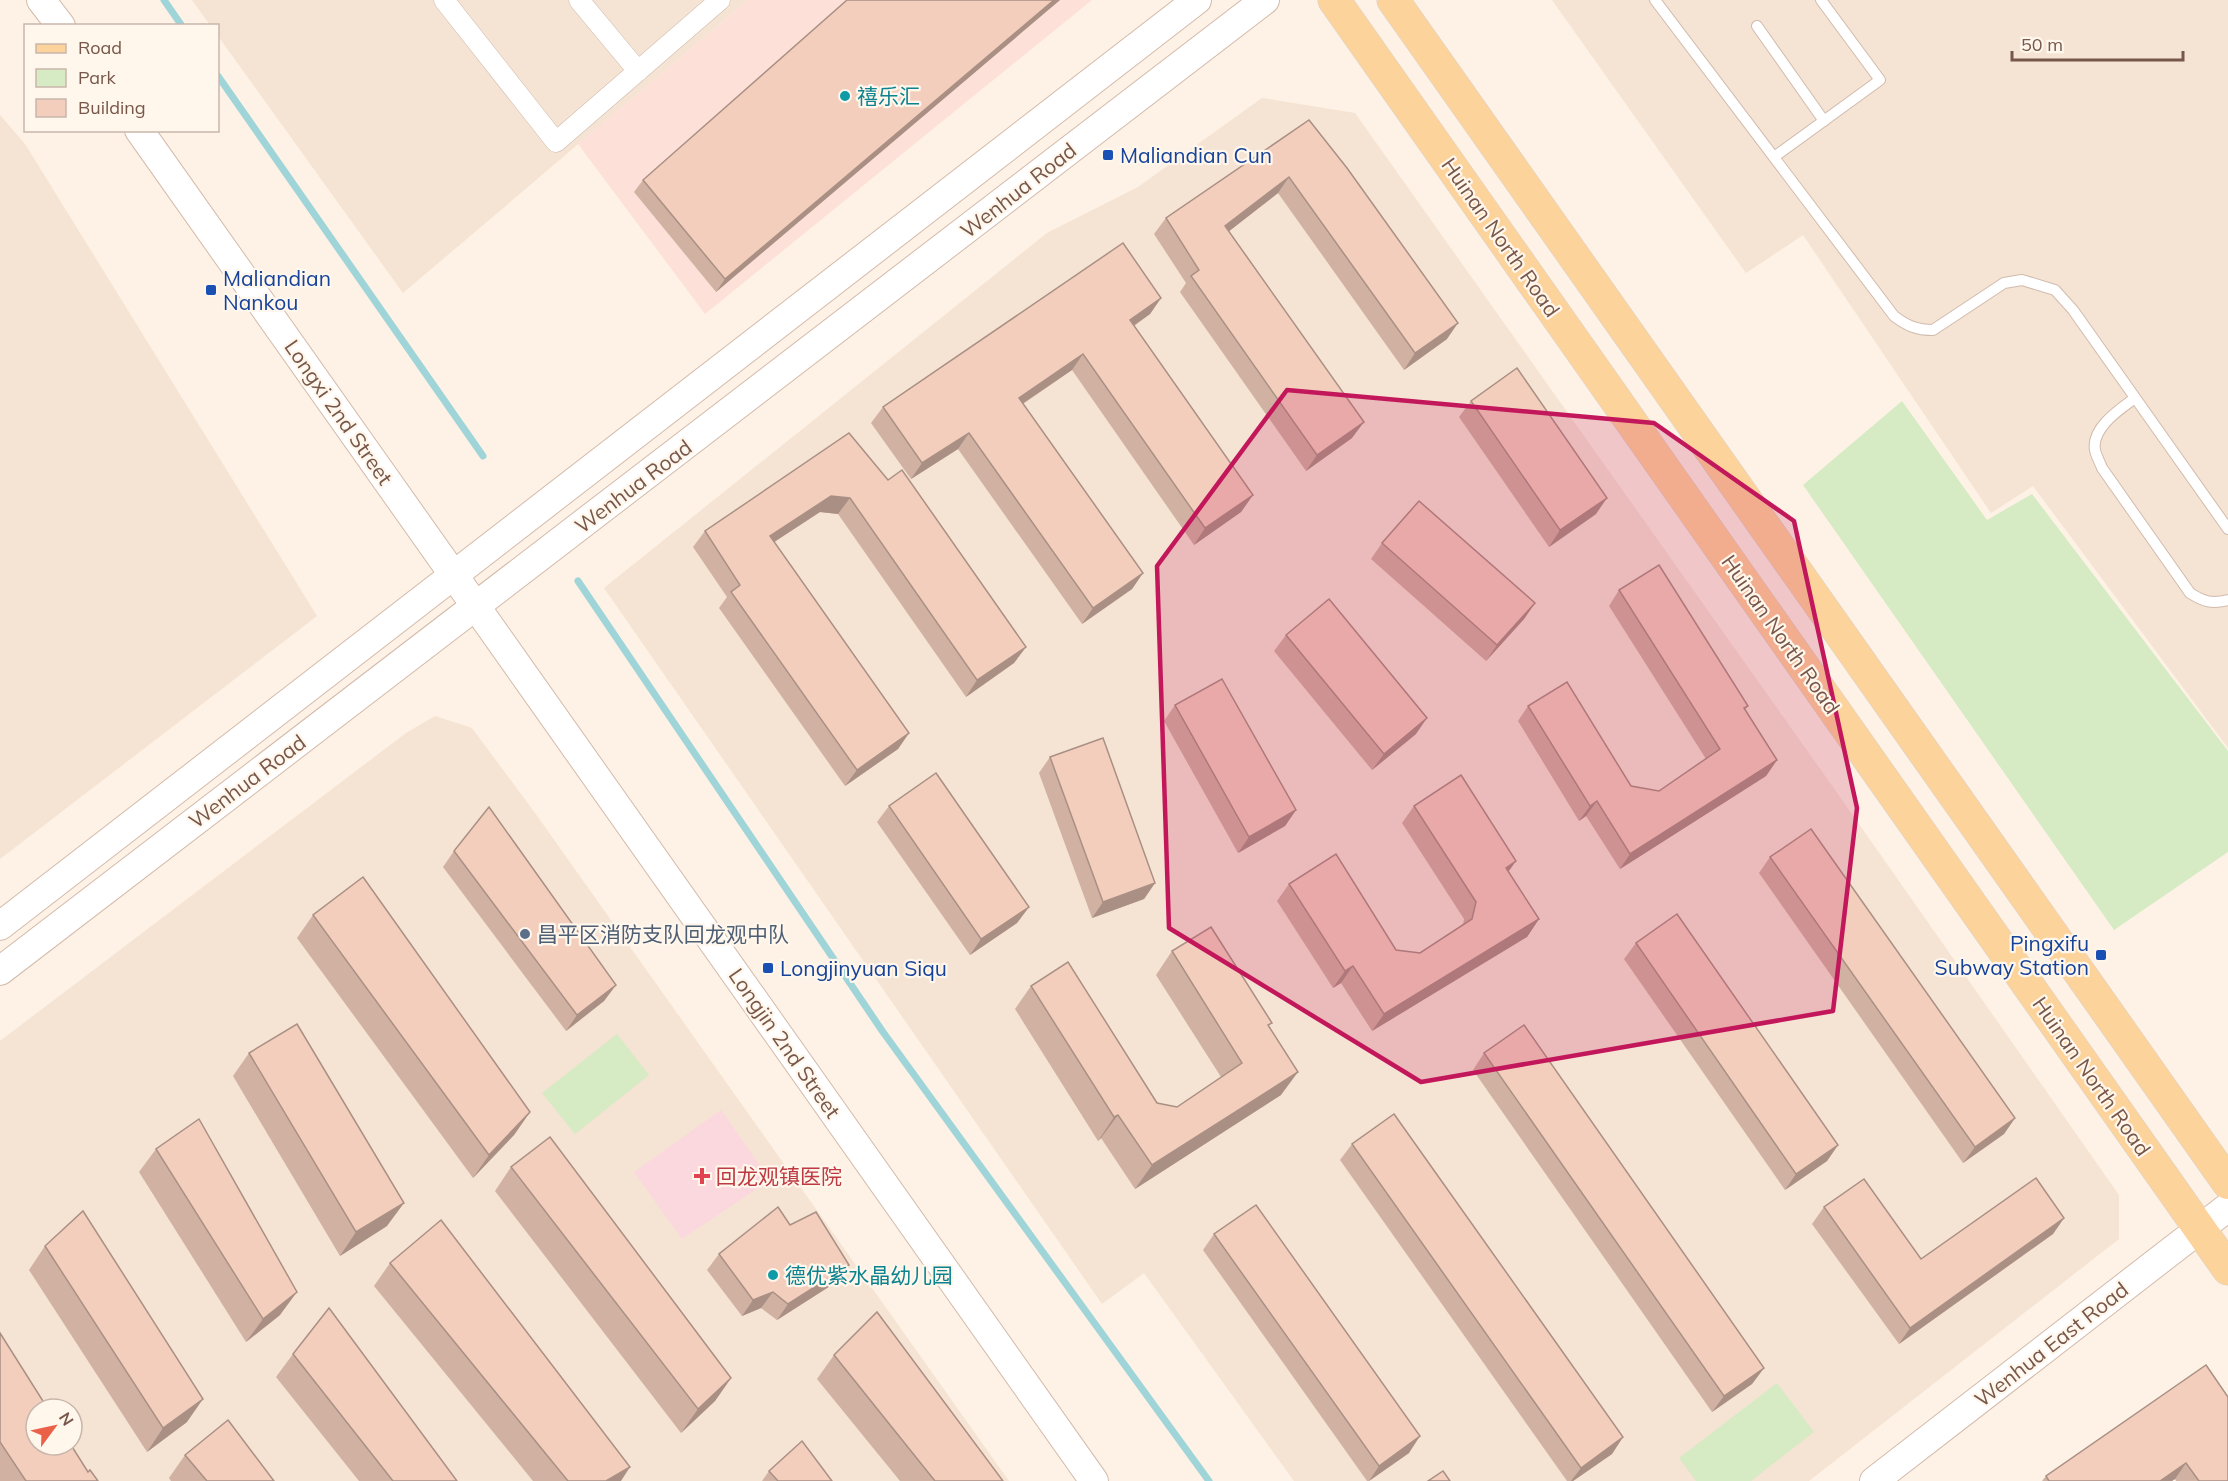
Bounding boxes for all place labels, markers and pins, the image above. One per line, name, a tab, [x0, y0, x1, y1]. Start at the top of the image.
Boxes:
place label: 禧乐汇	[857, 83, 920, 109]
marker: 禧乐汇	[838, 89, 852, 103]
place label: Maliandian Cun	[1120, 142, 1272, 168]
marker: Maliandian Cun	[1101, 148, 1115, 162]
place label: Maliandian Nankou	[223, 265, 331, 315]
marker: Maliandian Nankou	[204, 283, 218, 297]
place label: 昌平区消防支队回龙观中队	[537, 921, 789, 947]
marker: 昌平区消防支队回龙观中队	[518, 927, 532, 941]
place label: Pingxifu Subway Station	[1935, 930, 2089, 980]
marker: Pingxifu Subway Station	[2094, 948, 2108, 962]
place label: Longjinyuan Siqu	[780, 955, 947, 981]
marker: Longjinyuan Siqu	[761, 961, 775, 975]
place label: 回龙观镇医院	[716, 1163, 842, 1189]
marker: 回龙观镇医院	[693, 1167, 711, 1185]
place label: 德优紫水晶幼儿园	[785, 1262, 953, 1288]
marker: 德优紫水晶幼儿园	[766, 1268, 780, 1282]

